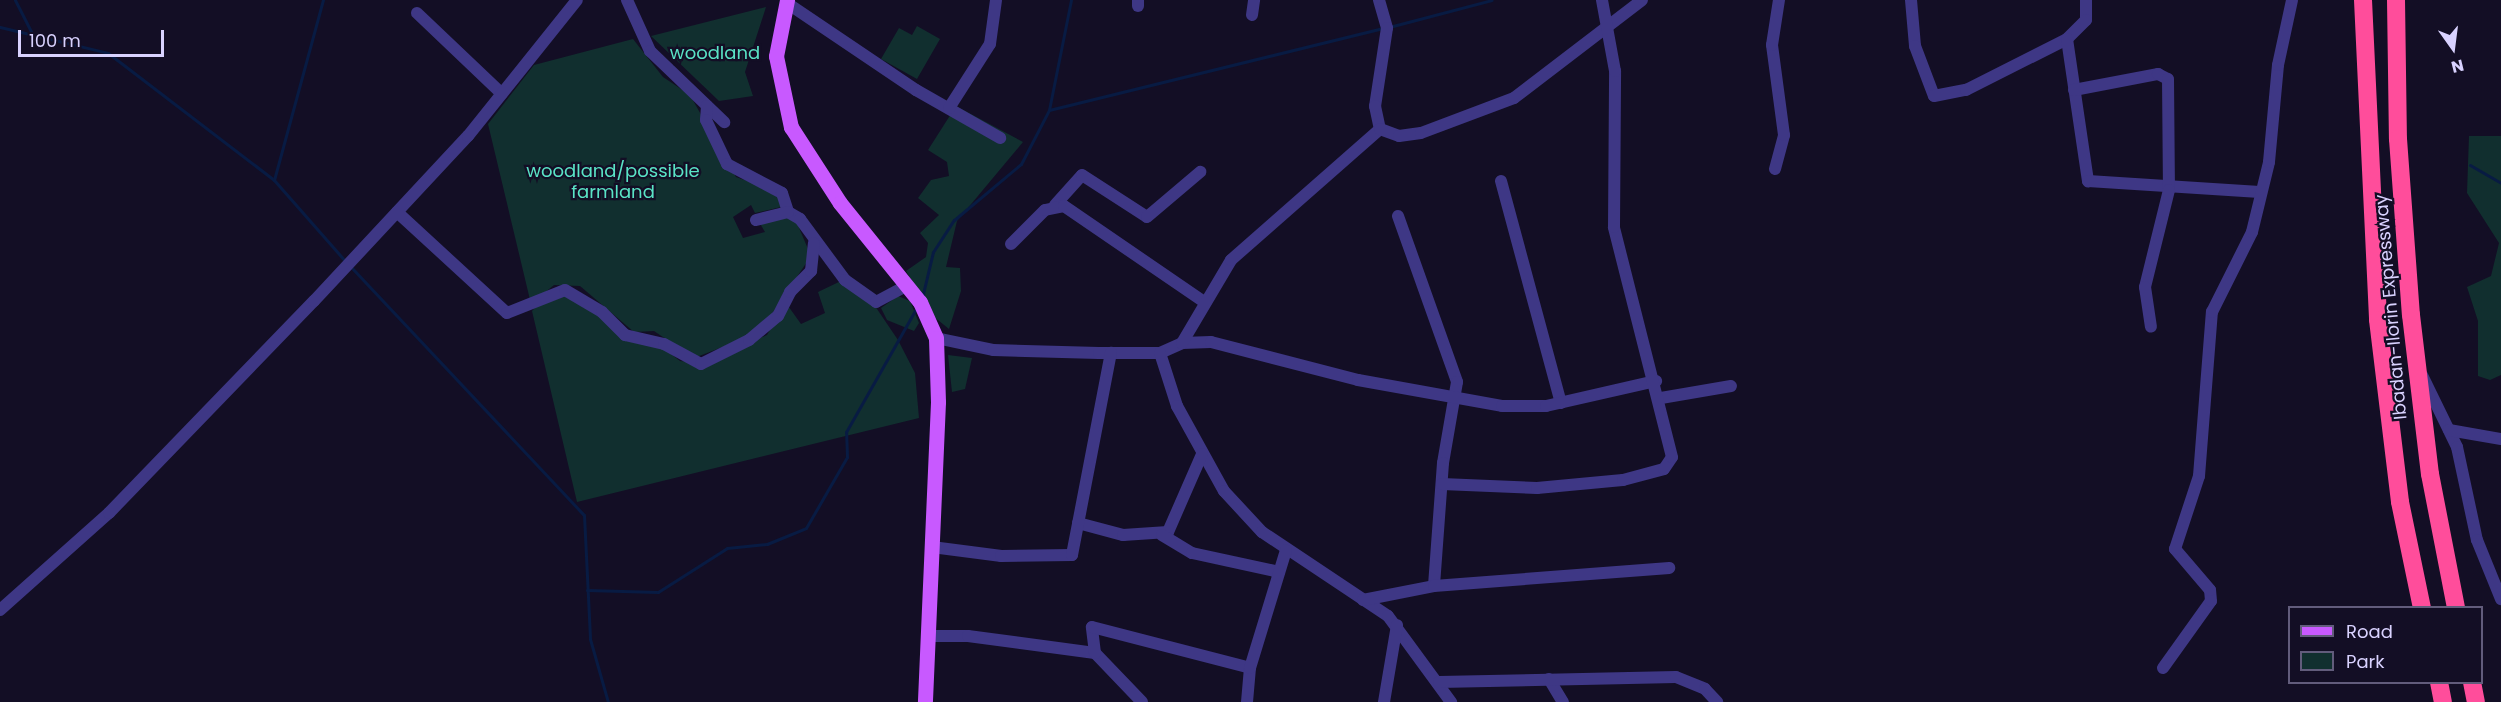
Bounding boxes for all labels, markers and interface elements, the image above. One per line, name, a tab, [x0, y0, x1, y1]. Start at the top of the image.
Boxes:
scale bar	[21, 18, 166, 56]
north arrow	[2423, 18, 2483, 78]
text: 100 m	[29, 28, 81, 53]
park label: woodland	[670, 42, 760, 64]
text: N	[2449, 53, 2466, 79]
park label: woodland/possible farmland	[526, 161, 700, 204]
street label: Ibadan-Ilorin Expressway	[2370, 193, 2412, 421]
legend	[2288, 606, 2483, 684]
text: Road	[2346, 619, 2393, 644]
text: Park	[2346, 649, 2385, 674]

